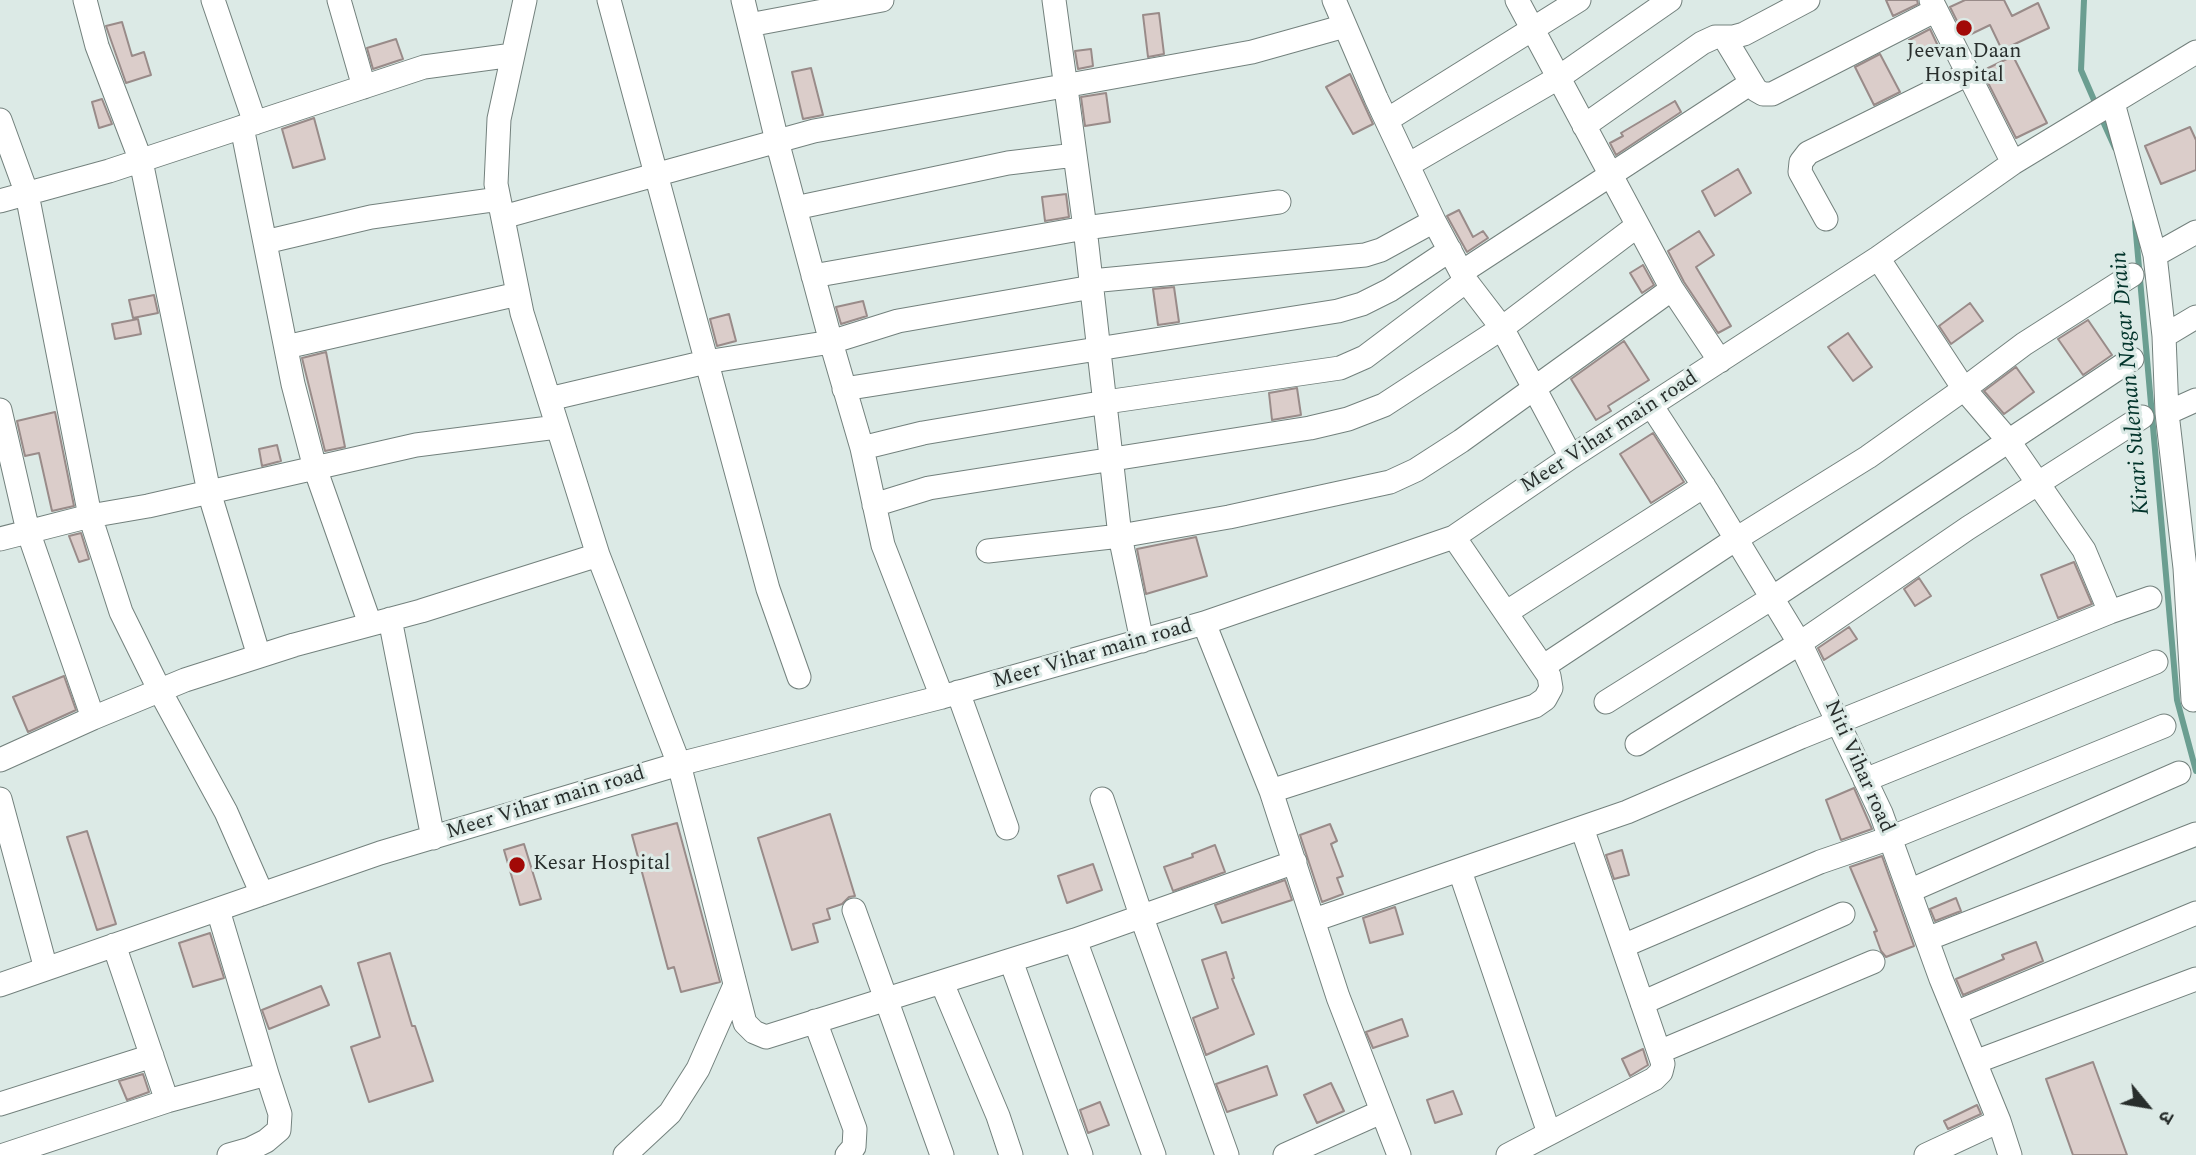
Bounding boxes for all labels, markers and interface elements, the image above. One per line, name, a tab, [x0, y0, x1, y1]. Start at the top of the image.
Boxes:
marker: Jeevan Daan Hospital	[1954, 18, 1974, 38]
place label: Jeevan Daan Hospital	[1907, 40, 2021, 90]
water label: Kirari Suleman Nagar Drain	[2107, 250, 2157, 516]
street label: Meer Vihar main road	[1517, 366, 1703, 500]
street label: Meer Vihar main road	[990, 614, 1196, 696]
street label: Niti Vihar road	[1818, 697, 1898, 837]
street label: Meer Vihar main road	[444, 762, 648, 846]
place label: Kesar Hospital	[533, 852, 670, 878]
marker: Kesar Hospital	[507, 855, 527, 875]
north arrow	[2112, 1071, 2182, 1141]
text: उ	[2150, 1105, 2181, 1129]

